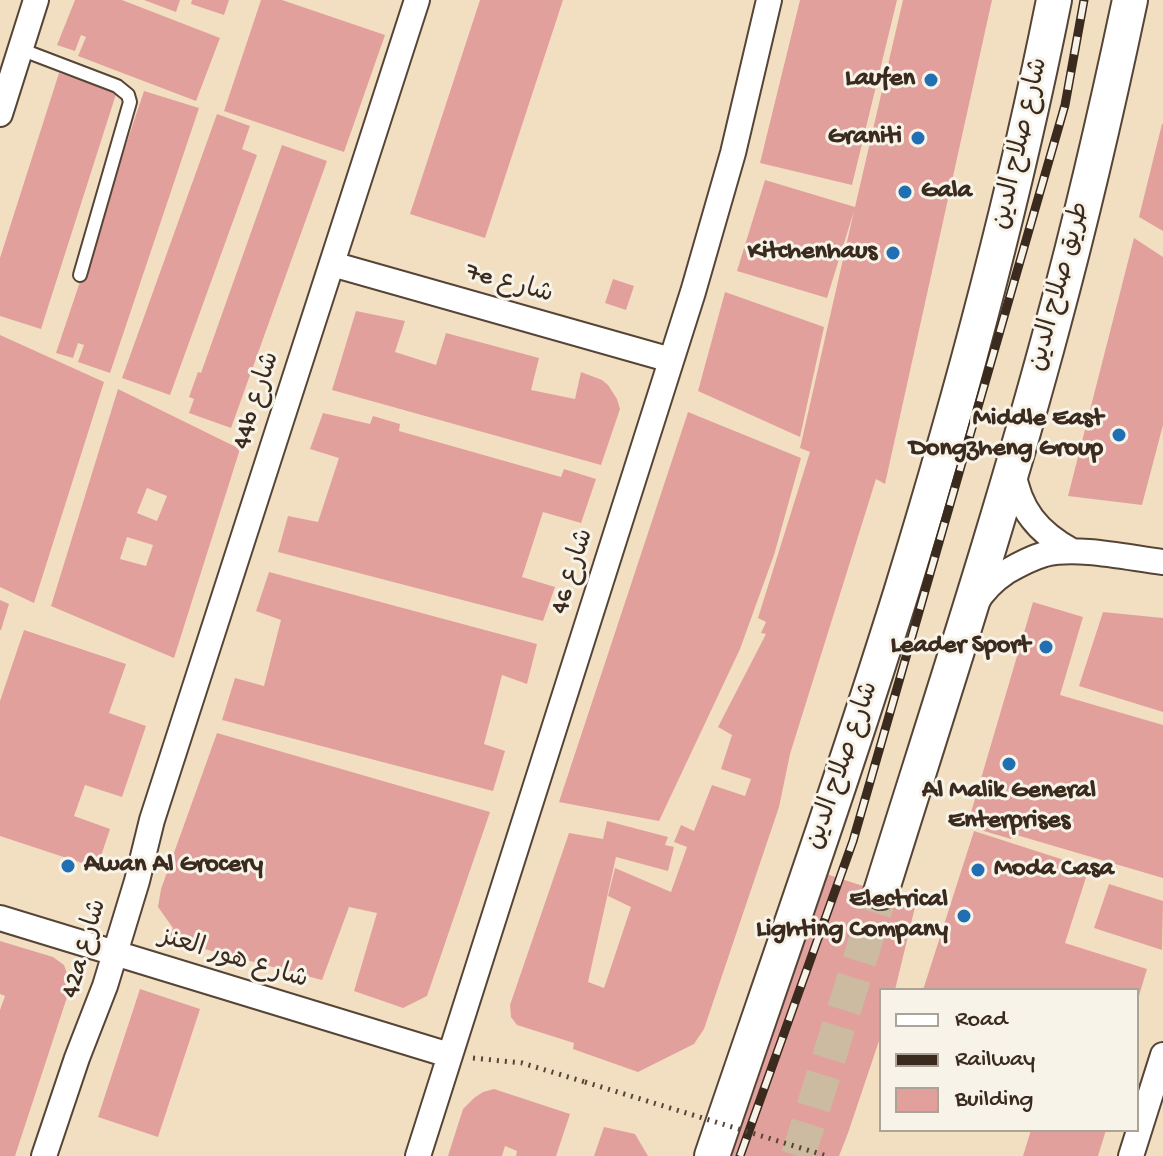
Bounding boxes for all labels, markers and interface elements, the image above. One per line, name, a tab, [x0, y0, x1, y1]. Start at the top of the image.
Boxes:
street label: شارع صلاح الدين	[987, 55, 1057, 233]
place label: Laufen	[845, 64, 915, 96]
marker: Laufen	[922, 71, 940, 89]
place label: Graniti	[828, 122, 902, 154]
marker: Graniti	[909, 129, 927, 147]
place label: Gala	[921, 176, 972, 208]
marker: Gala	[896, 183, 914, 201]
street label: طريق صلاح الدين	[1023, 199, 1099, 375]
place label: Kitchenhaus	[748, 237, 877, 269]
marker: Kitchenhaus	[884, 244, 902, 262]
street label: 7e شارع	[462, 258, 556, 312]
street label: 44b شارع	[228, 348, 288, 454]
place label: Middle East Dongzheng Group	[909, 404, 1103, 466]
marker: Middle East Dongzheng Group	[1110, 426, 1128, 444]
street label: شارع 46	[546, 525, 602, 619]
place label: Leader Sport	[890, 631, 1030, 663]
marker: Leader Sport	[1037, 638, 1055, 656]
street label: شارع صلاح الدين	[801, 678, 887, 854]
marker: Al Malik General Enterprises	[1000, 755, 1018, 773]
place label: Al Malik General Enterprises	[922, 776, 1096, 838]
place label: Awan Al Grocery	[84, 850, 263, 882]
place label: Moda Casa	[994, 854, 1114, 886]
marker: Awan Al Grocery	[59, 857, 77, 875]
marker: Moda Casa	[969, 861, 987, 879]
place label: Electrical Lighting Company	[756, 885, 948, 946]
street label: 42a شارع	[56, 896, 116, 1002]
marker: Electrical Lighting Company	[955, 907, 973, 925]
street label: شارع هور العنز	[155, 923, 311, 997]
legend	[879, 988, 1139, 1132]
text: Road	[955, 1006, 1007, 1035]
text: Railway	[955, 1046, 1035, 1075]
text: Building	[955, 1086, 1033, 1115]

